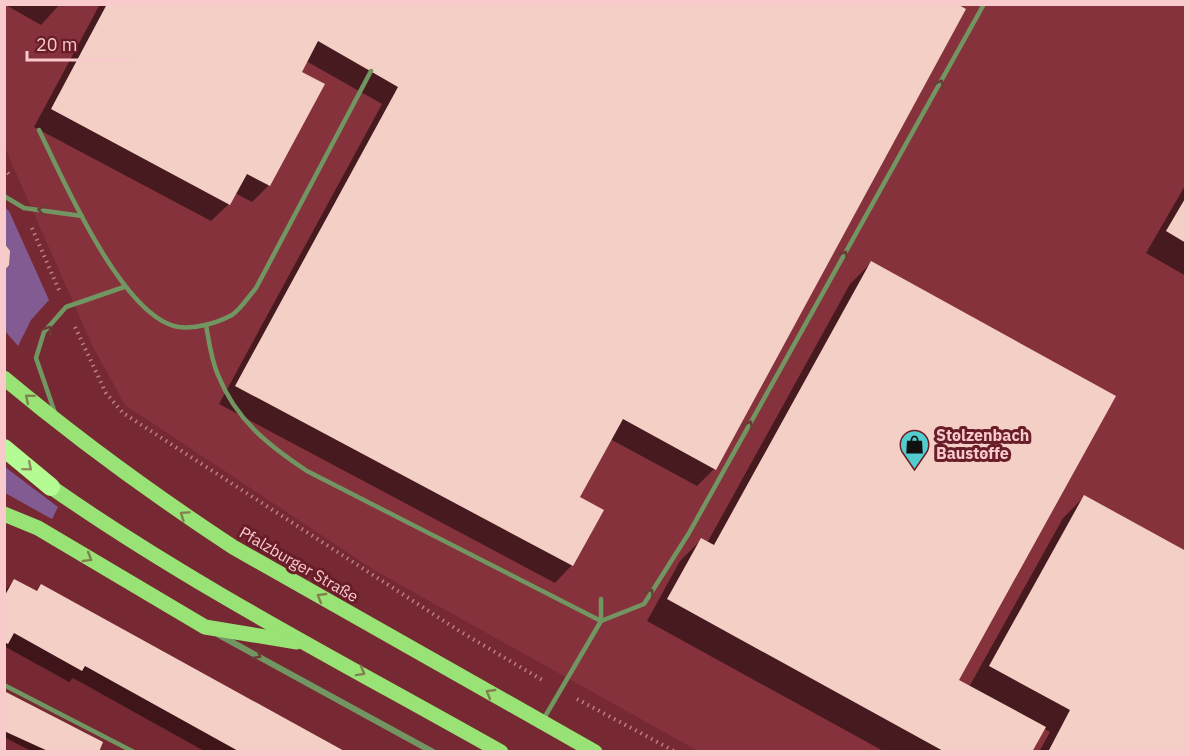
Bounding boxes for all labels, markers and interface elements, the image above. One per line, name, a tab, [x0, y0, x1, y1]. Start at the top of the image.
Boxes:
scale bar	[27, 24, 129, 62]
text: 20 m	[36, 33, 78, 56]
one-way arrow	[932, 80, 944, 91]
one-way arrow	[37, 205, 46, 217]
one-way arrow	[837, 251, 849, 261]
one-way arrow	[40, 326, 51, 337]
one-way arrow	[25, 394, 36, 405]
one-way arrow	[742, 421, 754, 431]
place label: Stolzenbach Baustoffe	[936, 425, 1029, 463]
shop icon: Stolzenbach Baustoffe	[899, 428, 931, 470]
one-way arrow	[21, 460, 32, 471]
one-way arrow	[180, 511, 191, 522]
street label: Pfalzburger Straße	[236, 522, 362, 606]
one-way arrow	[82, 550, 92, 562]
one-way arrow	[643, 589, 655, 599]
one-way arrow	[317, 593, 327, 604]
one-way arrow	[250, 648, 261, 659]
one-way arrow	[355, 665, 365, 676]
one-way arrow	[486, 689, 496, 700]

